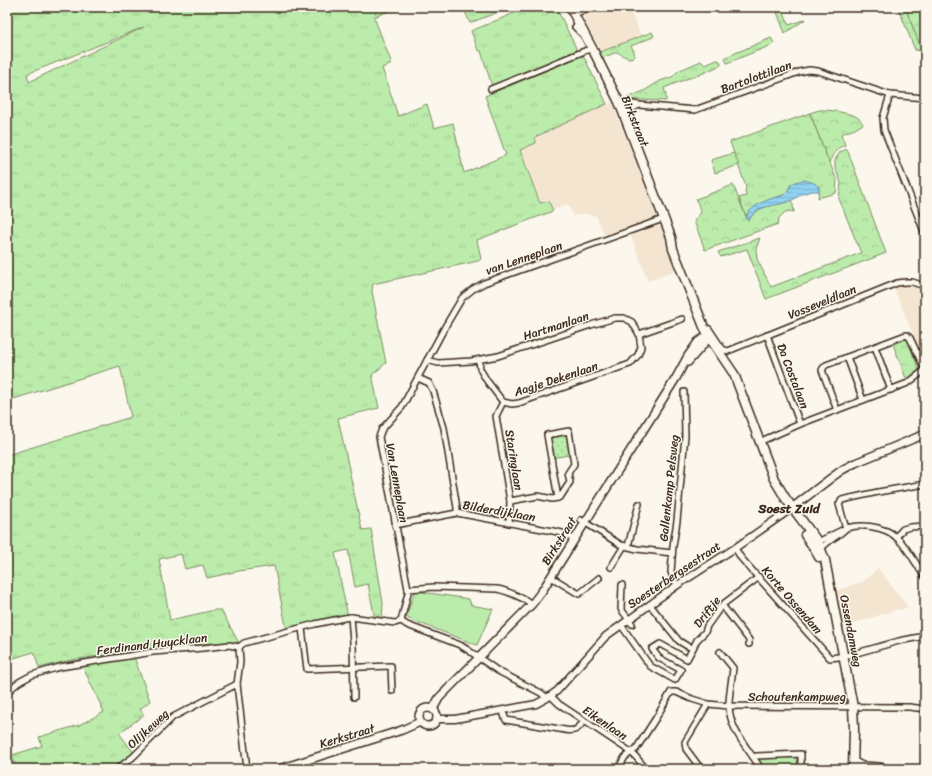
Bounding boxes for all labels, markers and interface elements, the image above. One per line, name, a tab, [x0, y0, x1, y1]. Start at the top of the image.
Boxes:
street label: Bartolottilaan	[717, 54, 795, 100]
street label: Birkstraat	[615, 92, 656, 151]
street label: van Lenneplaan	[483, 234, 566, 281]
street label: Vosseveldlaan	[784, 278, 860, 326]
street label: Hartmanlaan	[520, 305, 592, 347]
street label: Da Costalaan	[770, 340, 816, 412]
street label: Aagje Dekenlaan	[510, 355, 601, 403]
street label: Staringlaan	[498, 428, 530, 493]
street label: Gallenkamp Pelsweg	[652, 434, 686, 542]
street label: Van Lenneplaan	[379, 441, 415, 525]
street label: Bilderdijklaan	[461, 494, 538, 528]
district label: Soest Zuid	[757, 497, 821, 520]
street label: Birkstraat	[535, 511, 583, 570]
street label: Soesterbergsestraat	[623, 535, 725, 615]
street label: Korte Ossendam	[756, 561, 828, 639]
street label: Driftje	[687, 591, 727, 633]
street label: Ossendamweg	[833, 593, 869, 669]
street label: Ferdinand Huycklaan	[96, 626, 209, 662]
street label: Schoutenkampweg	[748, 686, 846, 708]
street label: Eikenlaan	[578, 700, 633, 747]
street label: Olijkeweg	[122, 704, 174, 754]
street label: Kerkstraat	[317, 717, 378, 755]

